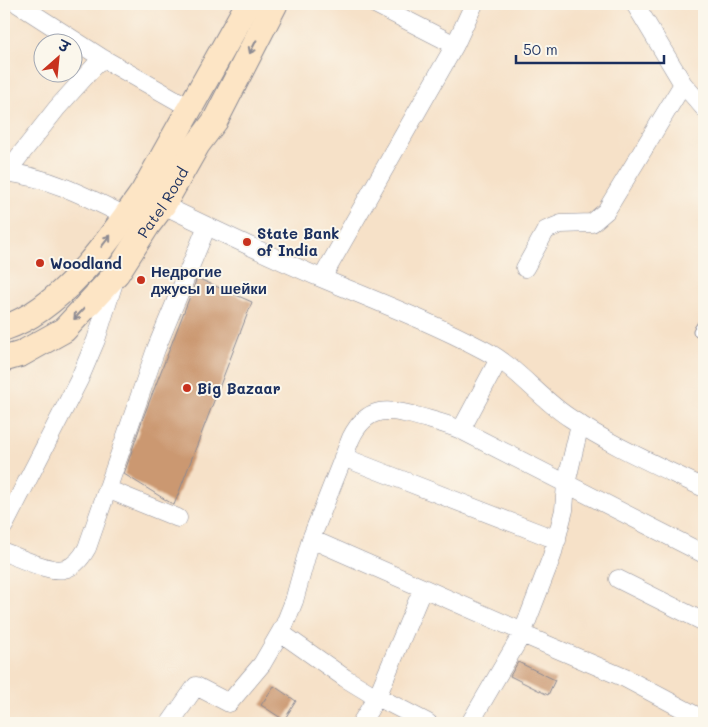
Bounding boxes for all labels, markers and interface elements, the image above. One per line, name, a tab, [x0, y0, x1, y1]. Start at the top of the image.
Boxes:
north arrow	[32, 32, 82, 82]
scale bar	[516, 32, 663, 64]
text: उ	[54, 34, 74, 57]
one-way arrow	[248, 39, 257, 54]
text: 50 m	[523, 39, 558, 59]
street label: Patel Road	[132, 163, 193, 241]
place label: State Bank of India	[257, 223, 339, 260]
one-way arrow	[100, 235, 111, 248]
marker: State Bank of India	[241, 236, 253, 248]
place label: Woodland	[50, 253, 122, 273]
marker: Woodland	[34, 257, 46, 269]
place label: Недрогие джусы и шейки	[151, 261, 267, 298]
marker: Недрогие джусы и шейки	[135, 274, 147, 286]
one-way arrow	[73, 308, 85, 320]
place label: Big Bazaar	[197, 378, 281, 398]
marker: Big Bazaar	[181, 382, 193, 394]

